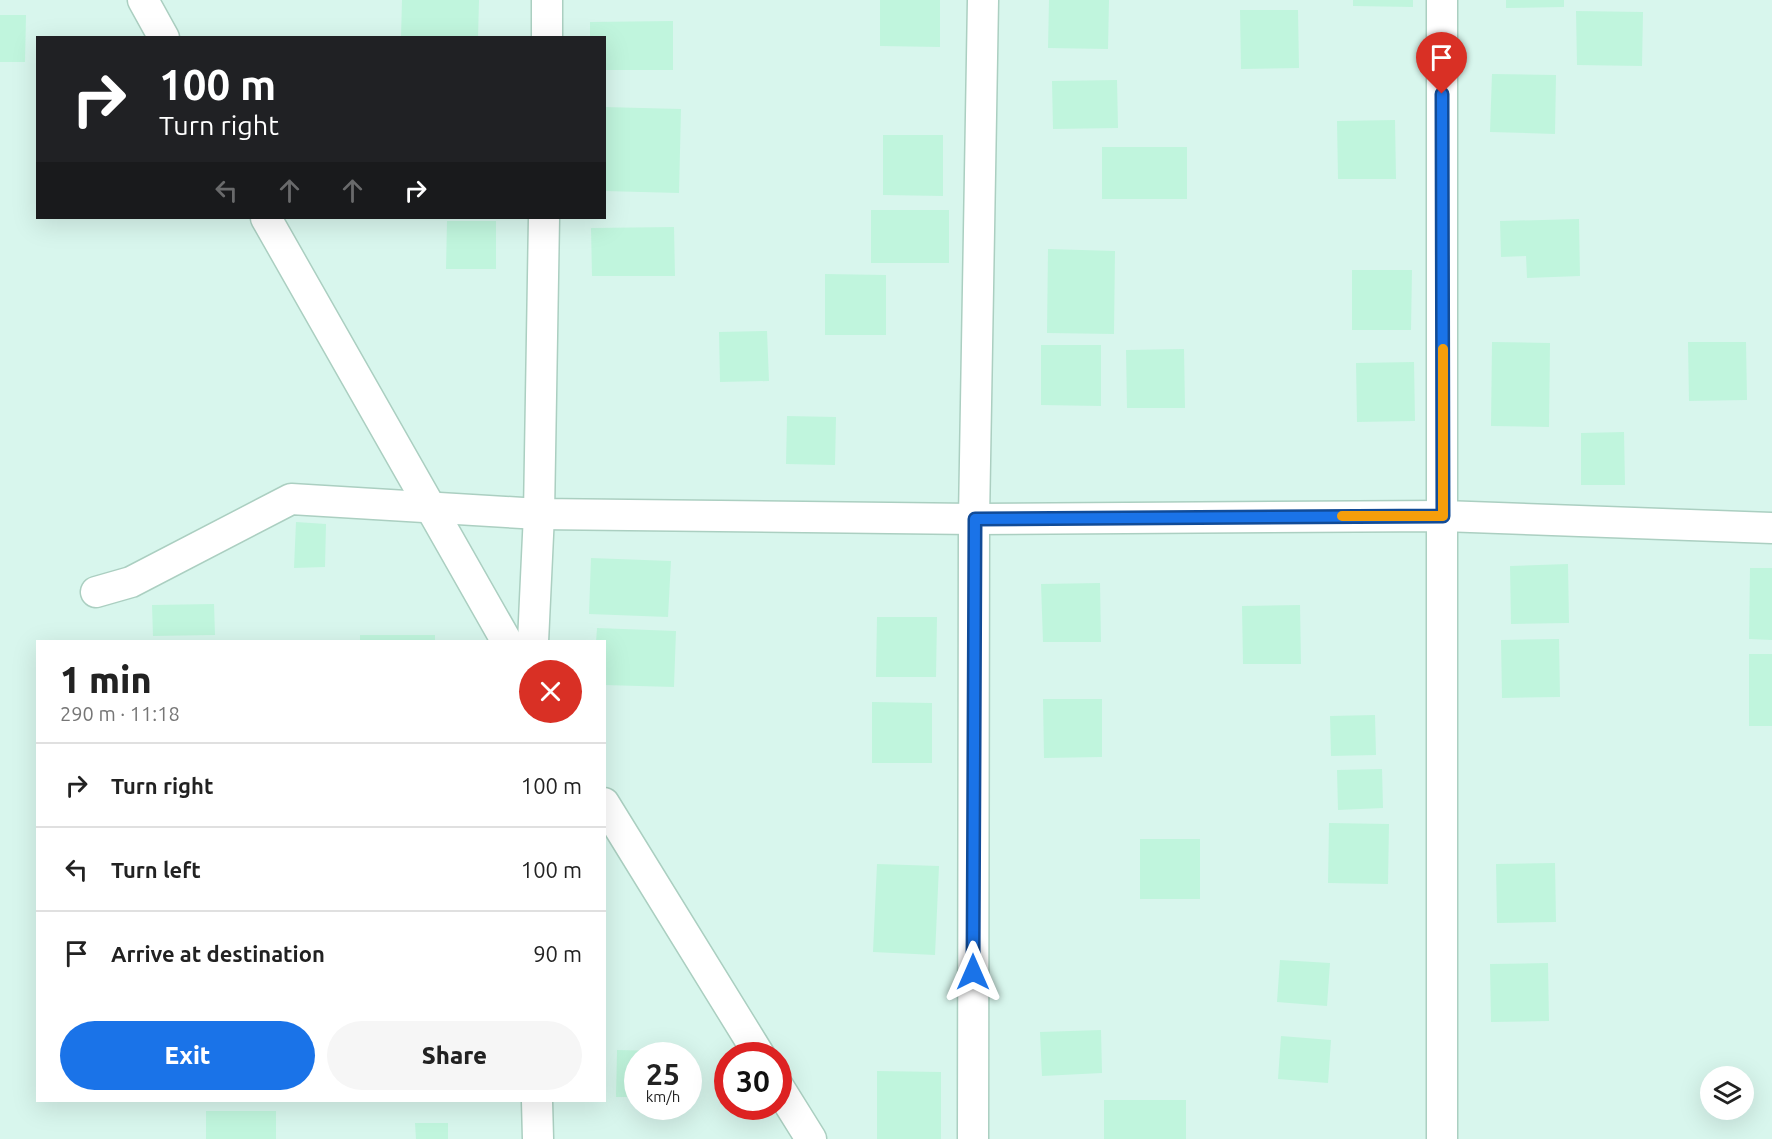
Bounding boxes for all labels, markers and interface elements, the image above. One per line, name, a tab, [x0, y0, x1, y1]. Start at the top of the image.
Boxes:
pin	[1416, 32, 1467, 94]
icon: arrive	[1425, 41, 1458, 74]
icon: right	[60, 60, 138, 138]
text: 100 m	[159, 61, 276, 108]
text: Turn right	[159, 110, 279, 140]
icon: left	[210, 174, 243, 207]
icon: ahead	[273, 174, 306, 207]
icon: ahead	[336, 174, 369, 207]
icon: right	[399, 174, 432, 207]
text: 1 min	[60, 659, 152, 700]
button: close	[519, 660, 582, 723]
text: 290 m · 11:18	[60, 702, 180, 725]
icon: right	[60, 769, 93, 802]
text: Turn right	[111, 773, 213, 798]
text: 100 m	[521, 773, 582, 798]
icon: left	[60, 853, 93, 886]
text: Turn left	[111, 857, 201, 882]
text: 100 m	[521, 857, 582, 882]
icon: arrive	[60, 937, 93, 970]
position arrow	[941, 940, 1005, 1004]
text: Arrive at destination	[111, 941, 325, 966]
text: 90 m	[533, 941, 582, 966]
button: Exit	[60, 1021, 315, 1090]
button: Share	[327, 1021, 582, 1090]
speed limit sign: 30	[714, 1042, 792, 1120]
text: 25	[646, 1057, 680, 1091]
map controls	[1700, 1066, 1754, 1120]
button: layers	[1700, 1066, 1754, 1120]
text: km/h	[646, 1088, 680, 1105]

